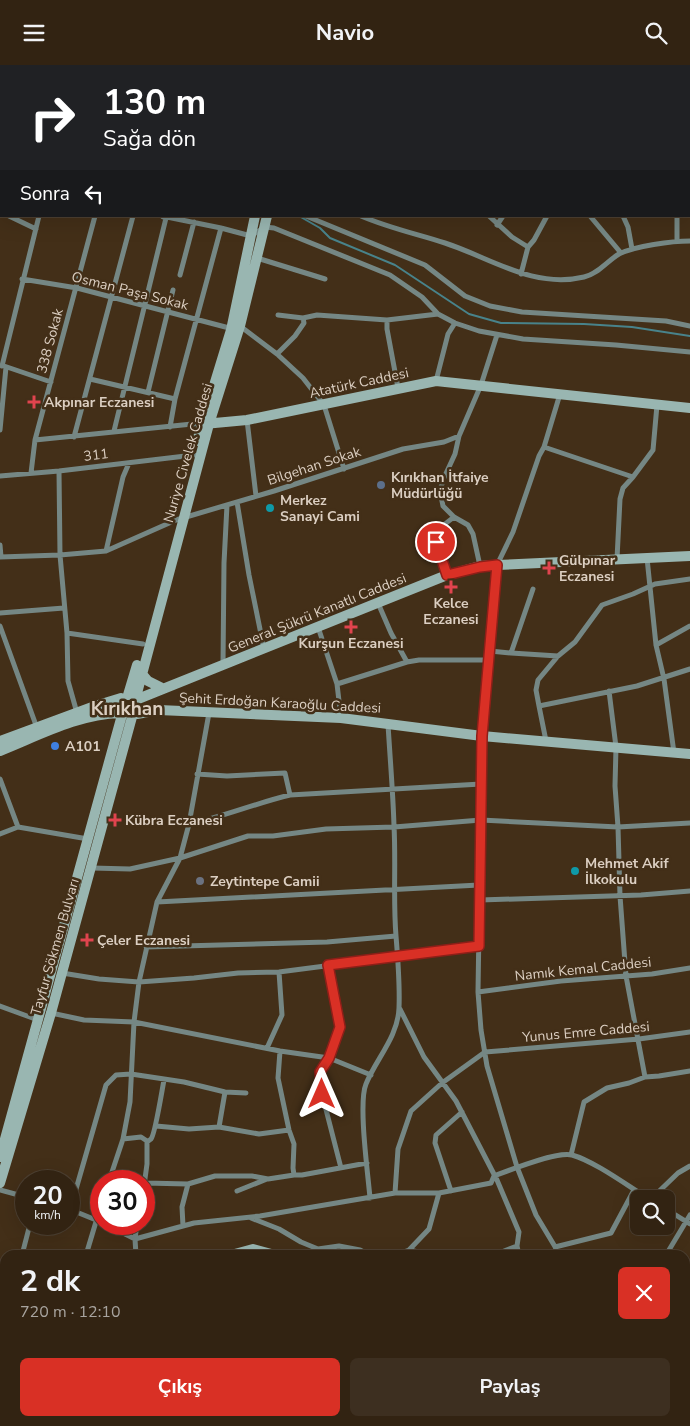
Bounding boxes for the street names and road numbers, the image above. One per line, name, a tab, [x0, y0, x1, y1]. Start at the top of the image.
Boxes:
street label: Osman Paşa Sokak	[70, 267, 191, 315]
street label: 338 Sokak	[32, 305, 68, 376]
street label: Atatürk Caddesi	[308, 363, 410, 403]
street label: Nuriye Civelek Caddesi	[159, 381, 217, 525]
street label: Bilgehan Sokak	[265, 442, 364, 490]
street label: 311	[82, 444, 110, 466]
street label: General Şükrü Kanatlı Caddesi	[225, 568, 409, 658]
street label: Şehit Erdoğan Karaoğlu Caddesi	[178, 688, 382, 718]
street label: Tayfur Sökmen Bulvarı	[26, 876, 84, 1018]
street label: Namık Kemal Caddesi	[514, 952, 652, 986]
street label: Yunus Emre Caddesi	[521, 1017, 650, 1047]

